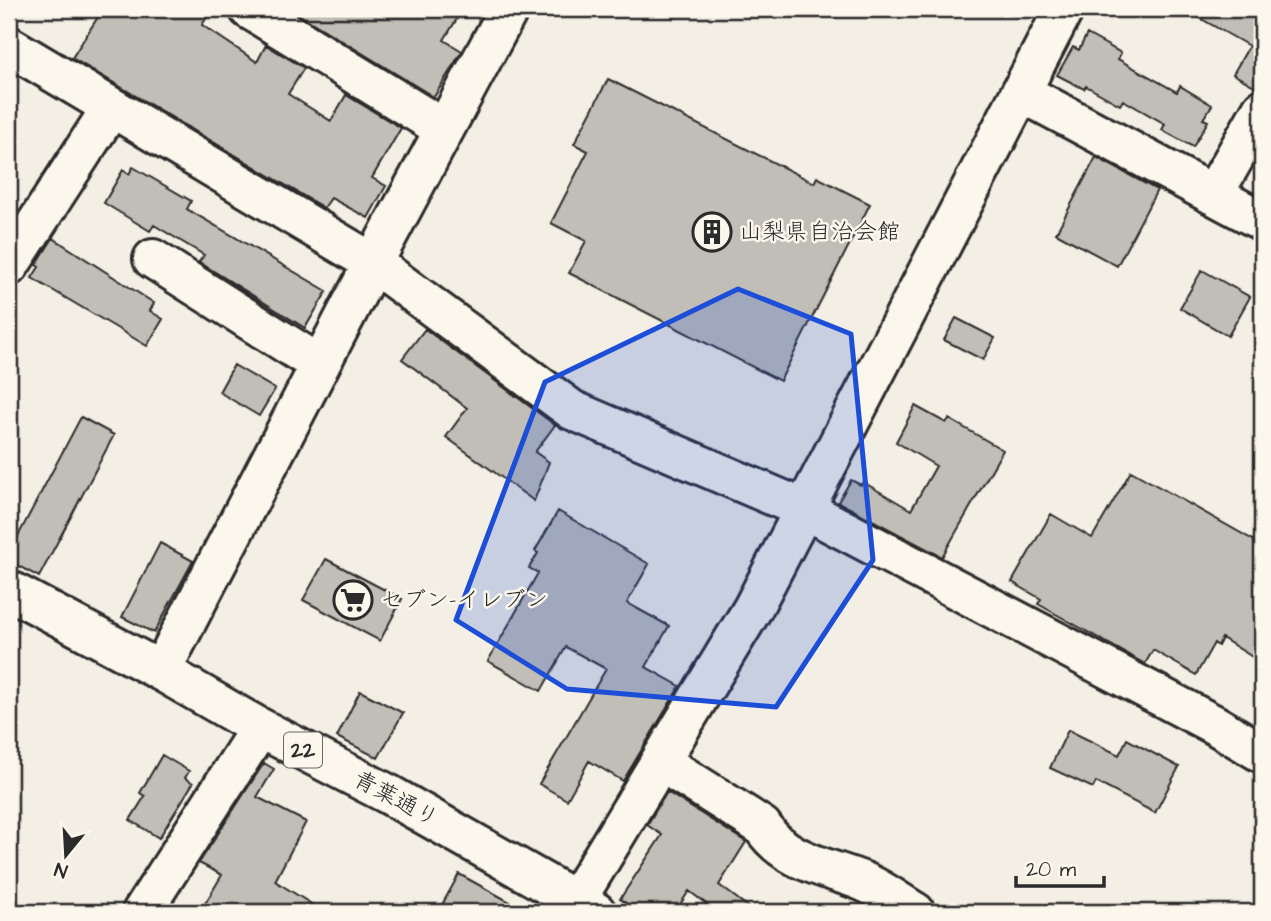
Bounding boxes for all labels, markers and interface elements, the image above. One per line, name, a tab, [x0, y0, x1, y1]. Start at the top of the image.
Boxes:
building icon: 山梨県自治会館	[691, 211, 733, 253]
place label: 山梨県自治会館	[739, 216, 900, 248]
supermarket icon: セブン-イレブン	[332, 579, 374, 621]
place label: セブン-イレブン	[380, 584, 548, 616]
road number: 22	[284, 732, 322, 768]
street label: 青葉通り	[348, 763, 444, 835]
north arrow	[32, 820, 102, 890]
scale bar	[1016, 844, 1103, 888]
text: N	[51, 855, 71, 884]
text: 20 m	[1026, 855, 1077, 884]

